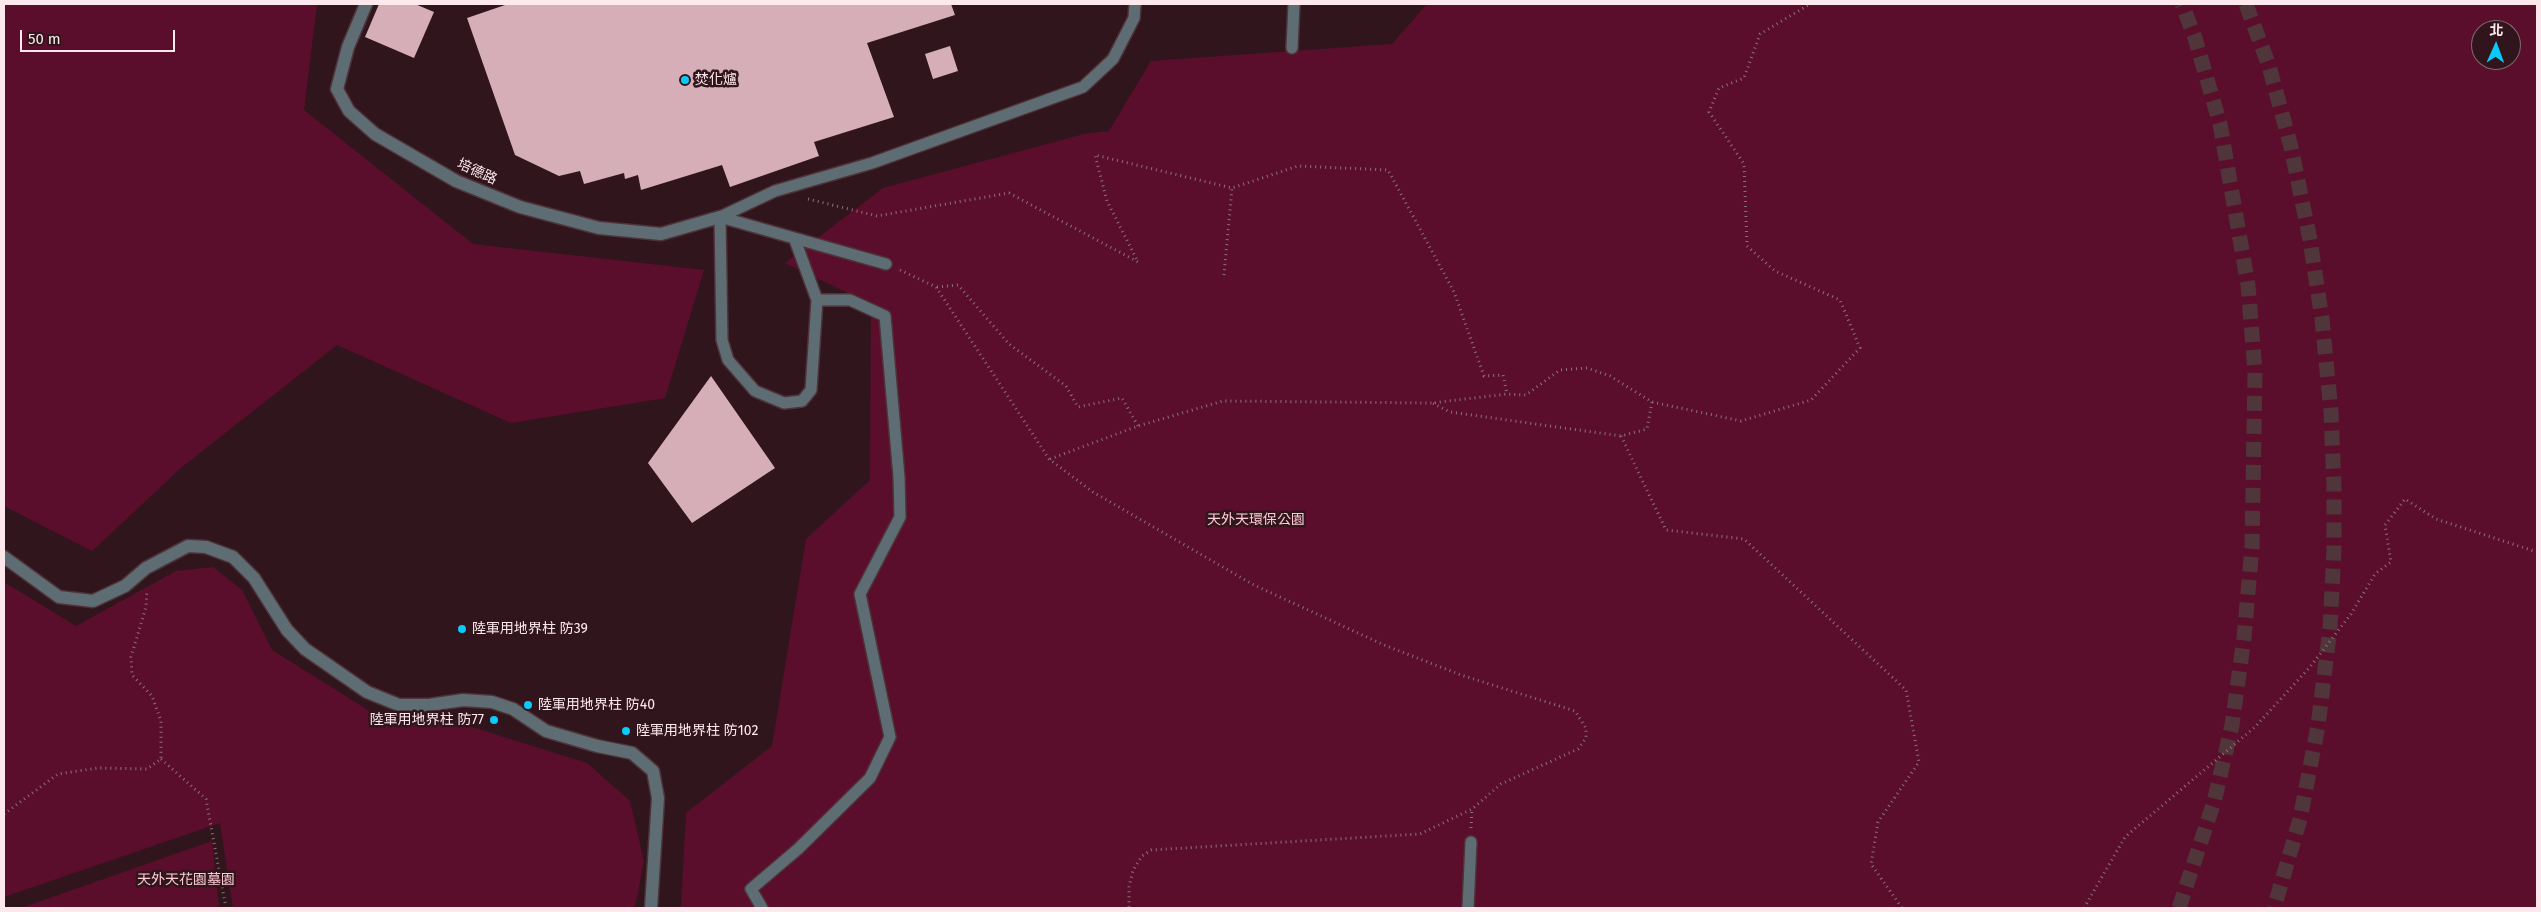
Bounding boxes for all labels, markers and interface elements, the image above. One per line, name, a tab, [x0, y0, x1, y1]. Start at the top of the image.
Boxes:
scale bar	[22, 20, 178, 52]
north arrow	[2471, 20, 2521, 70]
text: 北	[2489, 22, 2504, 39]
text: 50 m	[28, 30, 61, 48]
place label: 焚化爐	[695, 72, 737, 88]
marker: 焚化爐	[679, 74, 691, 86]
street label: 培德路	[454, 156, 500, 188]
park label: 天外天環保公園	[1207, 512, 1305, 528]
place label: 陸軍用地界柱 防39	[472, 621, 588, 637]
marker: 陸軍用地界柱 防39	[456, 623, 468, 635]
place label: 陸軍用地界柱 防40	[538, 697, 655, 713]
marker: 陸軍用地界柱 防40	[522, 699, 534, 711]
place label: 陸軍用地界柱 防77	[370, 712, 484, 728]
marker: 陸軍用地界柱 防77	[488, 714, 500, 726]
place label: 陸軍用地界柱 防102	[636, 723, 758, 739]
marker: 陸軍用地界柱 防102	[620, 725, 632, 737]
park label: 天外天花園墓園	[137, 872, 235, 888]

